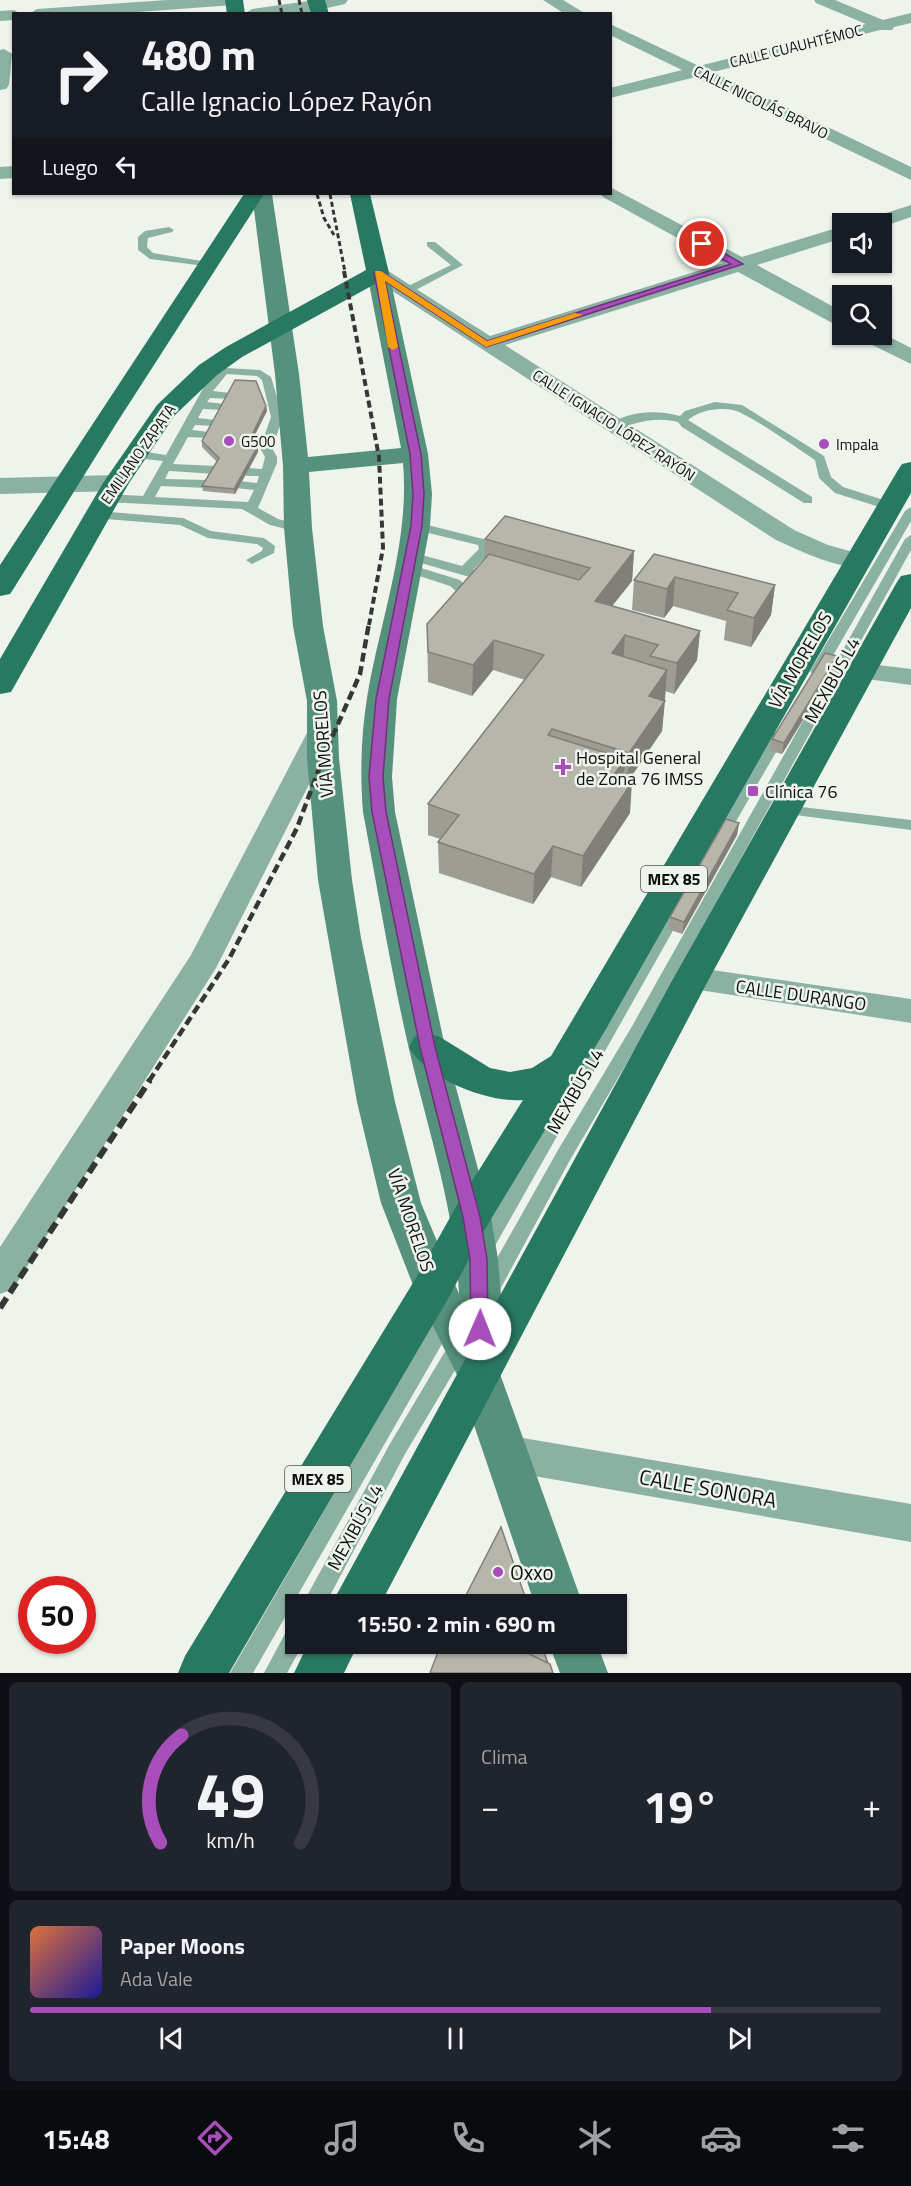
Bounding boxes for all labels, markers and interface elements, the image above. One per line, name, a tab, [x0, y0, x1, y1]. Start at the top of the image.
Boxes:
street label: CALLE CUAUHTÉMOC	[727, 18, 865, 74]
text: 480 m	[141, 22, 256, 86]
icon: right	[42, 36, 120, 114]
street label: CALLE NICOLÁS BRAVO	[690, 59, 832, 145]
text: Calle Ignacio López Rayón	[141, 80, 432, 121]
text: Luego	[42, 150, 98, 184]
icon: left	[110, 150, 143, 183]
map controls	[832, 213, 892, 345]
button: sound	[832, 213, 892, 273]
pin	[676, 218, 727, 269]
icon: arrive	[685, 227, 718, 260]
button: search	[832, 285, 892, 345]
street label: CALLE IGNACIO LÓPEZ RAYÓN	[528, 364, 700, 486]
street label: EMILIANO ZAPATA	[95, 399, 181, 509]
place label: G500	[241, 430, 275, 453]
place label: Impala	[836, 433, 879, 456]
marker: G500	[222, 434, 236, 448]
marker: Impala	[817, 437, 831, 451]
street label: VÍA MORELOS	[761, 607, 839, 713]
street label: MEXIBÚS L4	[797, 632, 867, 728]
street label: VÍA MORELOS	[306, 689, 340, 799]
place label: Hospital General de Zona 76 IMSS	[576, 744, 703, 792]
marker: Hospital General de Zona 76 IMSS	[554, 758, 572, 776]
place label: Clínica 76	[765, 778, 838, 805]
marker: Clínica 76	[746, 784, 760, 798]
road number: MEX 85	[641, 866, 707, 892]
street label: CALLE DURANGO	[734, 972, 868, 1018]
street label: MEXIBÚS L4	[540, 1043, 610, 1139]
street label: VÍA MORELOS	[381, 1165, 441, 1275]
position arrow	[448, 1297, 512, 1361]
street label: CALLE SONORA	[637, 1460, 780, 1516]
road number: MEX 85	[285, 1466, 351, 1492]
street label: MEXIBÚS L4	[320, 1479, 390, 1575]
place label: Oxxo	[510, 1556, 554, 1588]
marker: Oxxo	[491, 1565, 505, 1579]
speed limit sign: 50	[18, 1576, 96, 1654]
text: 15:50 · 2 min · 690 m	[356, 1607, 556, 1641]
text: Clima	[481, 1741, 528, 1772]
text: 49	[195, 1746, 265, 1841]
text: 19°	[643, 1772, 719, 1840]
text: −	[481, 1781, 499, 1831]
text: +	[863, 1781, 881, 1831]
text: km/h	[206, 1825, 254, 1857]
text: Paper Moons	[120, 1929, 245, 1963]
text: Ada Vale	[120, 1963, 193, 1994]
icon: previous	[155, 2022, 188, 2055]
icon: pause	[439, 2022, 472, 2055]
icon: next	[723, 2022, 756, 2055]
icon: directions	[194, 2117, 236, 2159]
icon: music	[321, 2117, 363, 2159]
icon: phone	[447, 2117, 489, 2159]
icon: climate	[574, 2117, 616, 2159]
icon: car	[700, 2117, 742, 2159]
icon: filters	[827, 2117, 869, 2159]
text: 15:48	[42, 2118, 110, 2159]

